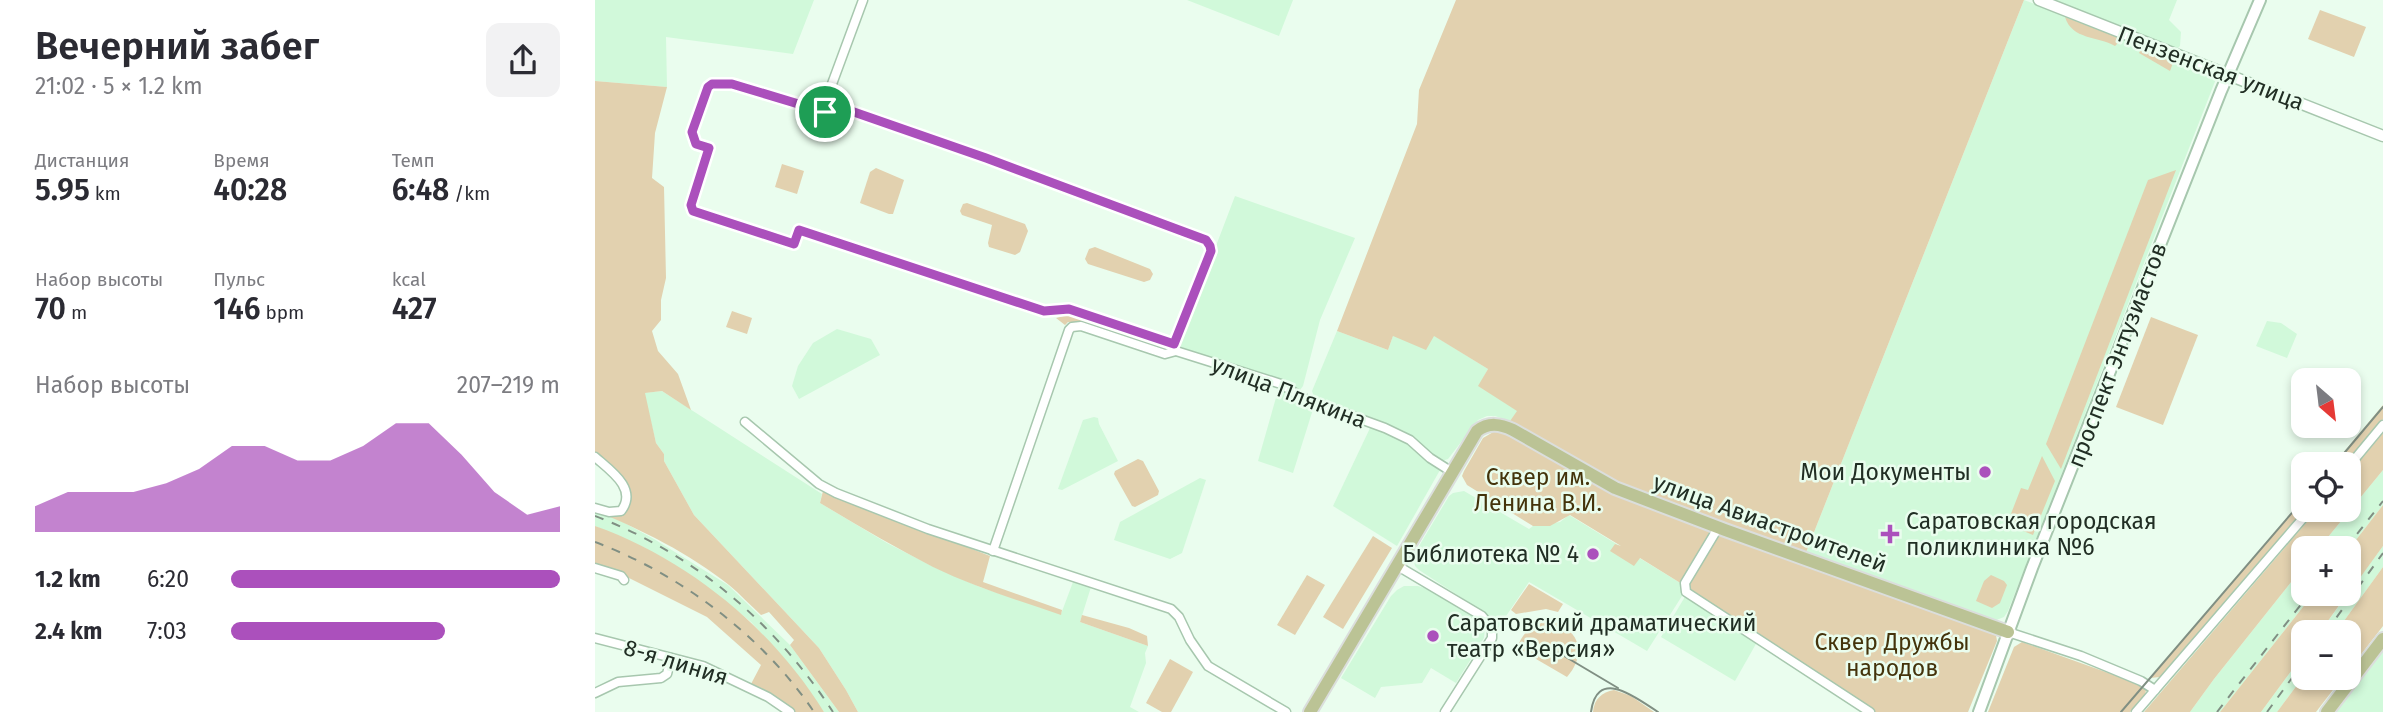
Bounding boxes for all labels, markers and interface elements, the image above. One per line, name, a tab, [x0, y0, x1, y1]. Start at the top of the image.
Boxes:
street label: Пензенская улица	[2114, 20, 2308, 116]
text: Вечерний забег	[35, 23, 319, 69]
button: share	[486, 23, 560, 97]
text: 21:02 · 5 × 1.2 km	[35, 72, 203, 100]
pin	[795, 82, 855, 142]
icon: arrive	[806, 93, 844, 131]
text: Дистанция	[35, 149, 130, 172]
text: Время	[213, 149, 270, 172]
text: Темп	[392, 149, 435, 172]
text: 5.95	[35, 172, 90, 208]
text: 40:28	[213, 172, 287, 208]
text: 6:48	[392, 172, 449, 208]
text: km	[90, 182, 121, 205]
text: /km	[449, 182, 490, 205]
street label: проспект Энтузиастов	[2061, 239, 2173, 471]
text: Набор высоты	[35, 268, 163, 291]
text: Пульс	[213, 268, 265, 291]
text: kcal	[392, 268, 426, 291]
text: 70	[35, 291, 66, 327]
text: 146	[213, 291, 260, 327]
text: 427	[392, 291, 437, 327]
text: m	[66, 301, 87, 324]
text: bpm	[260, 301, 304, 324]
street label: улица Плякина	[1208, 350, 1370, 434]
north arrow	[2291, 368, 2361, 438]
map controls	[2291, 368, 2361, 690]
text: Набор высоты	[35, 371, 190, 399]
text: 207–219 m	[457, 371, 560, 399]
button: locate	[2291, 452, 2361, 522]
place label: Мои Документы	[1800, 458, 1971, 486]
park label: Сквер им. Ленина В.И.	[1474, 463, 1602, 517]
marker: Мои Документы	[1977, 464, 1993, 480]
street label: улица Авиастроителей	[1649, 468, 1891, 578]
place label: Саратовская городская поликлиника №6	[1906, 507, 2157, 561]
marker: Саратовская городская поликлиника №6	[1880, 524, 1900, 544]
button: +	[2291, 536, 2361, 606]
place label: Библиотека № 4	[1402, 540, 1579, 568]
marker: Библиотека № 4	[1585, 546, 1601, 562]
text: 1.2 km	[35, 565, 101, 593]
text: 6:20	[147, 565, 189, 593]
place label: Саратовский драматический театр «Версия»	[1447, 609, 1757, 663]
text: 2.4 km	[35, 617, 102, 645]
text: 7:03	[147, 617, 187, 645]
button: −	[2291, 620, 2361, 690]
marker: Саратовский драматический театр «Версия»	[1425, 628, 1441, 644]
park label: Сквер Дружбы народов	[1814, 628, 1970, 682]
street label: 8-я линия	[620, 633, 732, 691]

